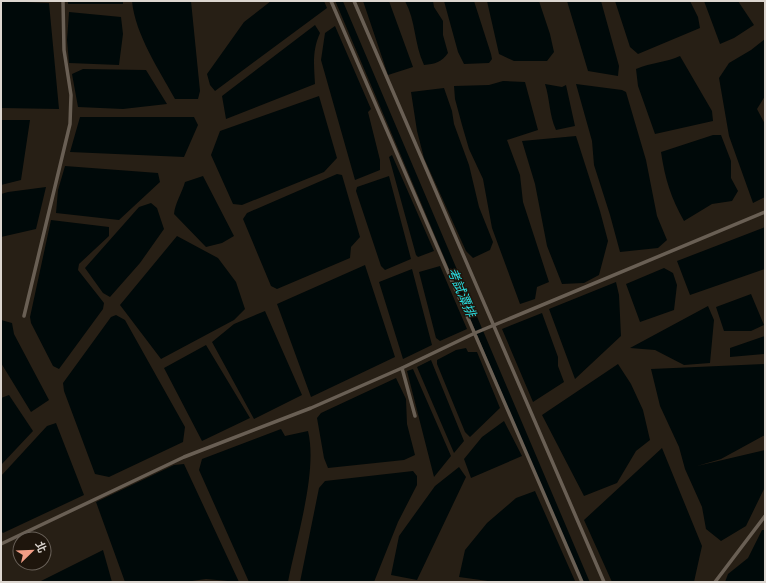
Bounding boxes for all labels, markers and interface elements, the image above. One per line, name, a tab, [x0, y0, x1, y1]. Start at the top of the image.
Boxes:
water label: 考試潭排	[443, 265, 481, 322]
north arrow	[12, 531, 52, 571]
text: 北	[32, 539, 51, 555]

